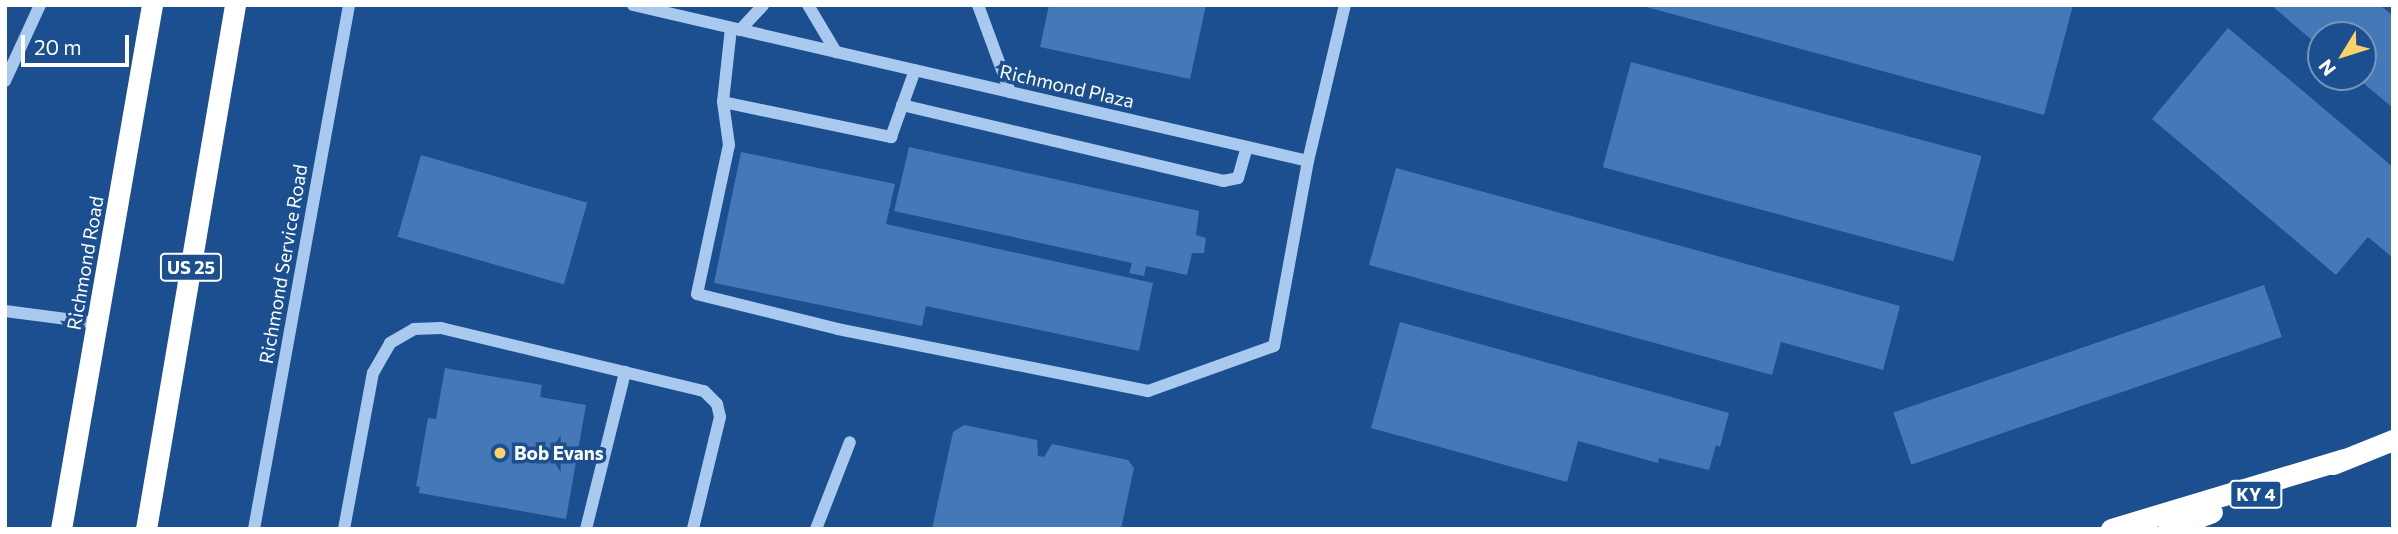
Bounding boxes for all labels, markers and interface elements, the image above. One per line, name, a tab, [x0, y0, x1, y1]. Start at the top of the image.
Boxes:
scale bar	[24, 21, 133, 65]
north arrow	[2307, 21, 2377, 91]
text: 20 m	[34, 34, 82, 59]
text: N	[2313, 55, 2340, 81]
street label: Richmond Plaza	[998, 59, 1136, 113]
street label: Richmond Service Road	[254, 162, 312, 366]
street label: Richmond Road	[62, 194, 108, 332]
road number: US 25	[160, 253, 222, 282]
place label: Bob Evans	[514, 442, 604, 464]
marker: Bob Evans	[492, 445, 508, 461]
road number: KY 4	[2228, 480, 2284, 508]

